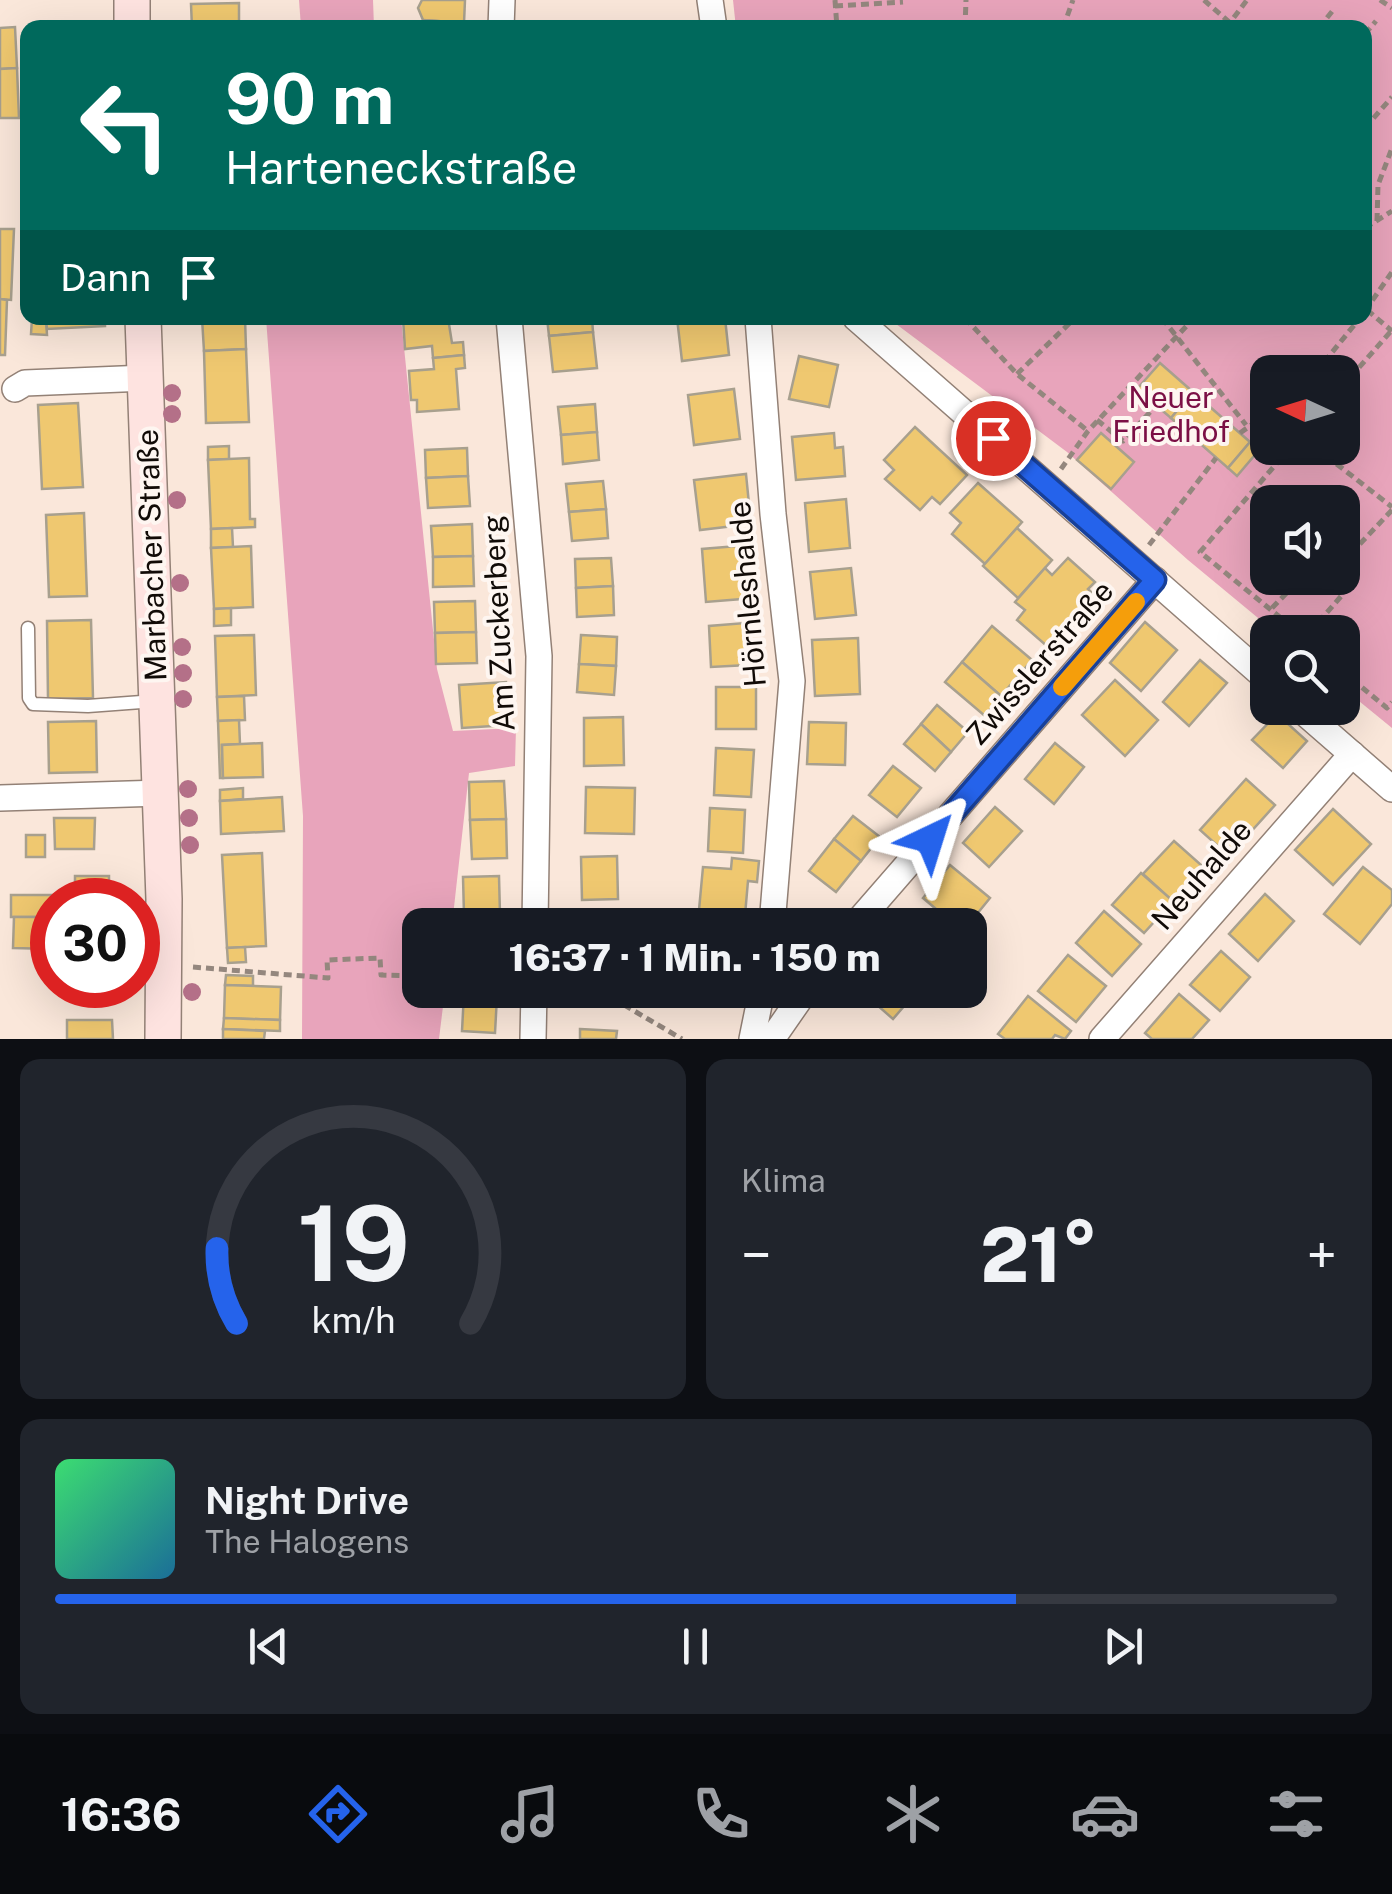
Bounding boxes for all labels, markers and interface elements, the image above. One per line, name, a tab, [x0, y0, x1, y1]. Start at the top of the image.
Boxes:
text: 90 m	[225, 57, 395, 140]
icon: left	[60, 60, 190, 190]
text: Harteneckstraße	[225, 141, 577, 194]
icon: arrive	[171, 250, 226, 305]
text: Dann	[60, 255, 151, 300]
north arrow	[1250, 355, 1360, 465]
map controls	[1250, 355, 1360, 725]
park label: Neuer Friedhof	[1112, 379, 1230, 449]
pin	[951, 396, 1036, 481]
icon: arrive	[966, 411, 1021, 466]
street label: Marbacher Straße	[129, 428, 173, 682]
button: sound	[1250, 485, 1360, 595]
street label: Hörnleshalde	[721, 500, 773, 688]
street label: Am Zuckerberg	[474, 514, 522, 732]
street label: Zwisslerstraße	[958, 573, 1120, 752]
button: search	[1250, 615, 1360, 725]
position arrow	[878, 787, 982, 891]
street label: Neuhalde	[1144, 812, 1259, 937]
speed limit sign: 30	[30, 878, 160, 1008]
text: 16:37 · 1 Min. · 150 m	[508, 935, 881, 980]
text: Klima	[741, 1162, 826, 1199]
text: 19	[296, 1182, 410, 1304]
text: 21°	[980, 1211, 1098, 1299]
text: −	[741, 1223, 772, 1287]
text: +	[1307, 1223, 1337, 1287]
text: km/h	[311, 1299, 395, 1341]
text: Night Drive	[205, 1478, 409, 1523]
text: The Halogens	[205, 1523, 409, 1560]
icon: previous	[241, 1619, 296, 1674]
icon: pause	[668, 1619, 723, 1674]
icon: next	[1096, 1619, 1151, 1674]
icon: directions	[303, 1779, 373, 1849]
icon: music	[495, 1779, 565, 1849]
icon: phone	[686, 1779, 756, 1849]
icon: climate	[878, 1779, 948, 1849]
icon: car	[1070, 1779, 1140, 1849]
icon: filters	[1261, 1779, 1331, 1849]
text: 16:36	[61, 1788, 181, 1841]

